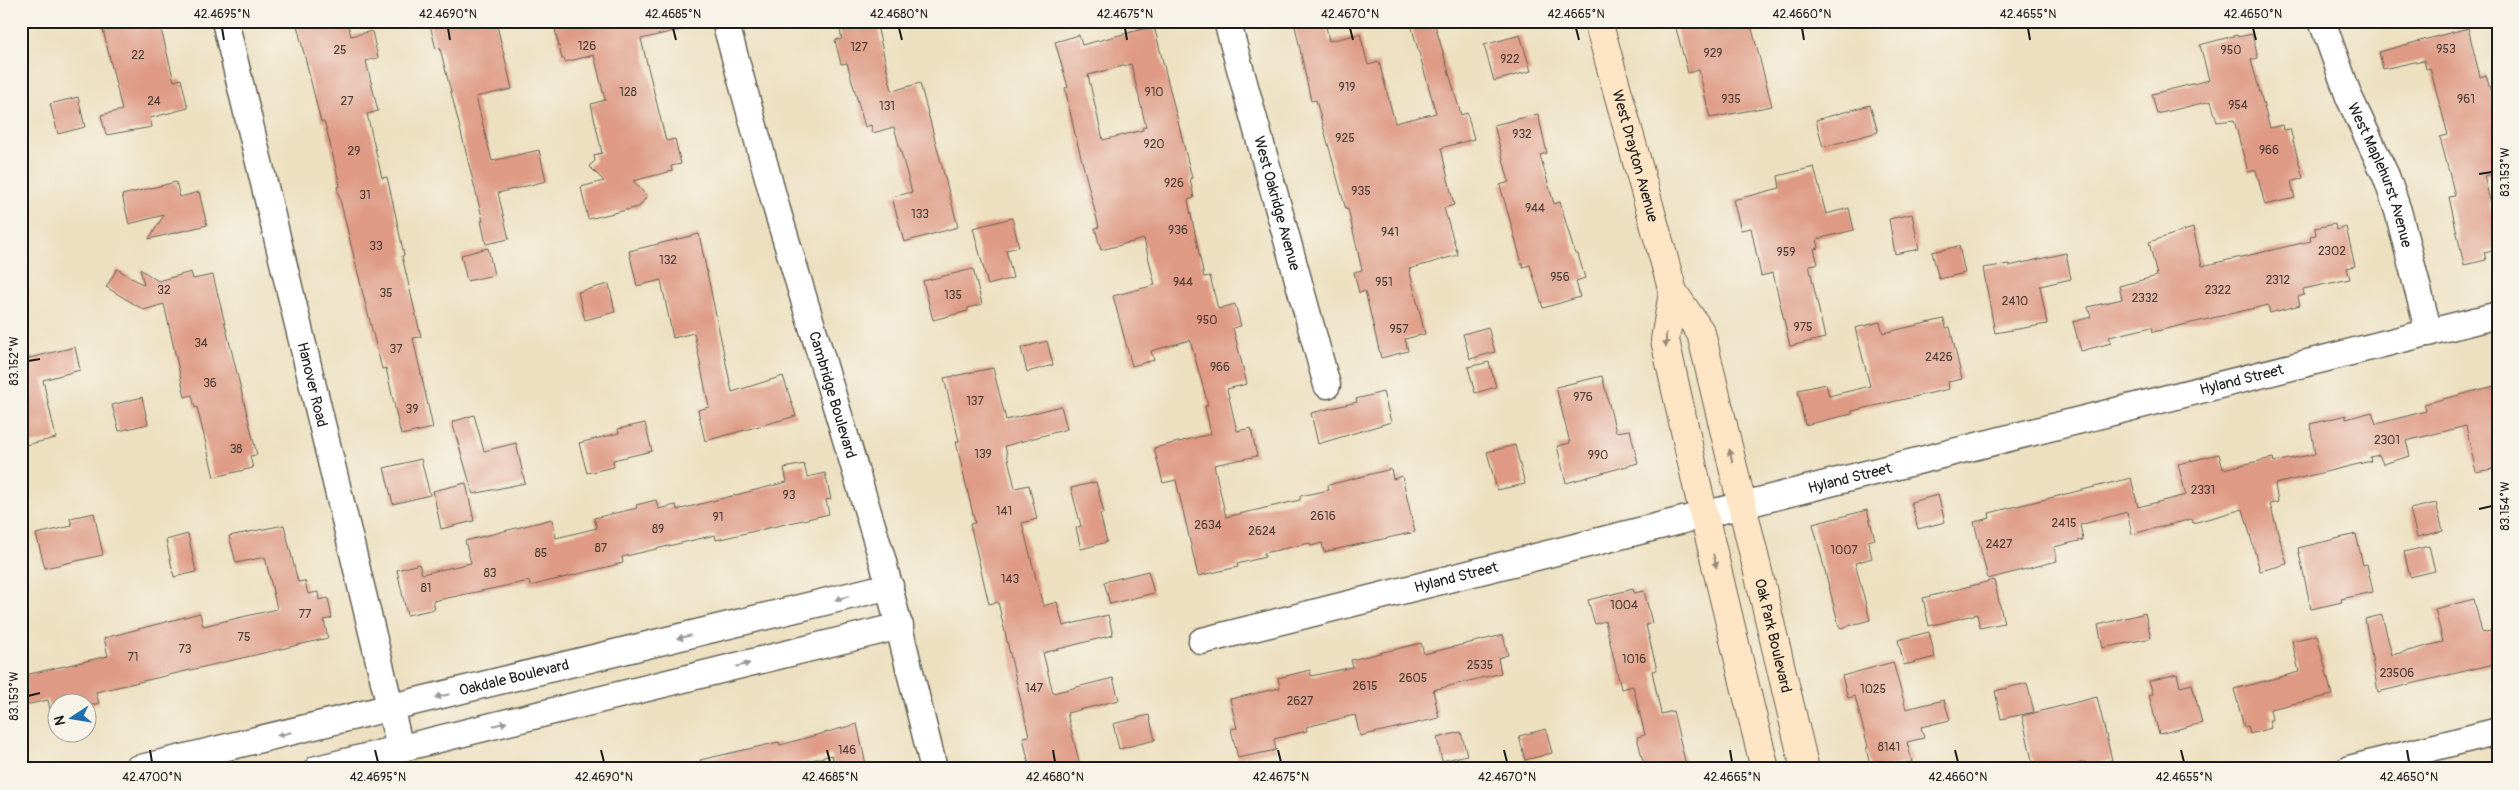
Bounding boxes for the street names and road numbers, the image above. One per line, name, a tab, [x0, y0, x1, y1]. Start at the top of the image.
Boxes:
street label: West Drayton Avenue	[1608, 88, 1662, 225]
street label: West Maplehurst Avenue	[2343, 100, 2416, 250]
street label: West Oakridge Avenue	[1249, 134, 1304, 273]
street label: Cambridge Boulevard	[804, 329, 860, 461]
street label: Hanover Road	[293, 340, 331, 429]
street label: Hyland Street	[2198, 360, 2287, 400]
street label: Hyland Street	[1806, 459, 1895, 498]
street label: Hyland Street	[1412, 558, 1501, 597]
street label: Oak Park Boulevard	[1750, 577, 1796, 695]
street label: Oakdale Boulevard	[457, 655, 571, 700]

